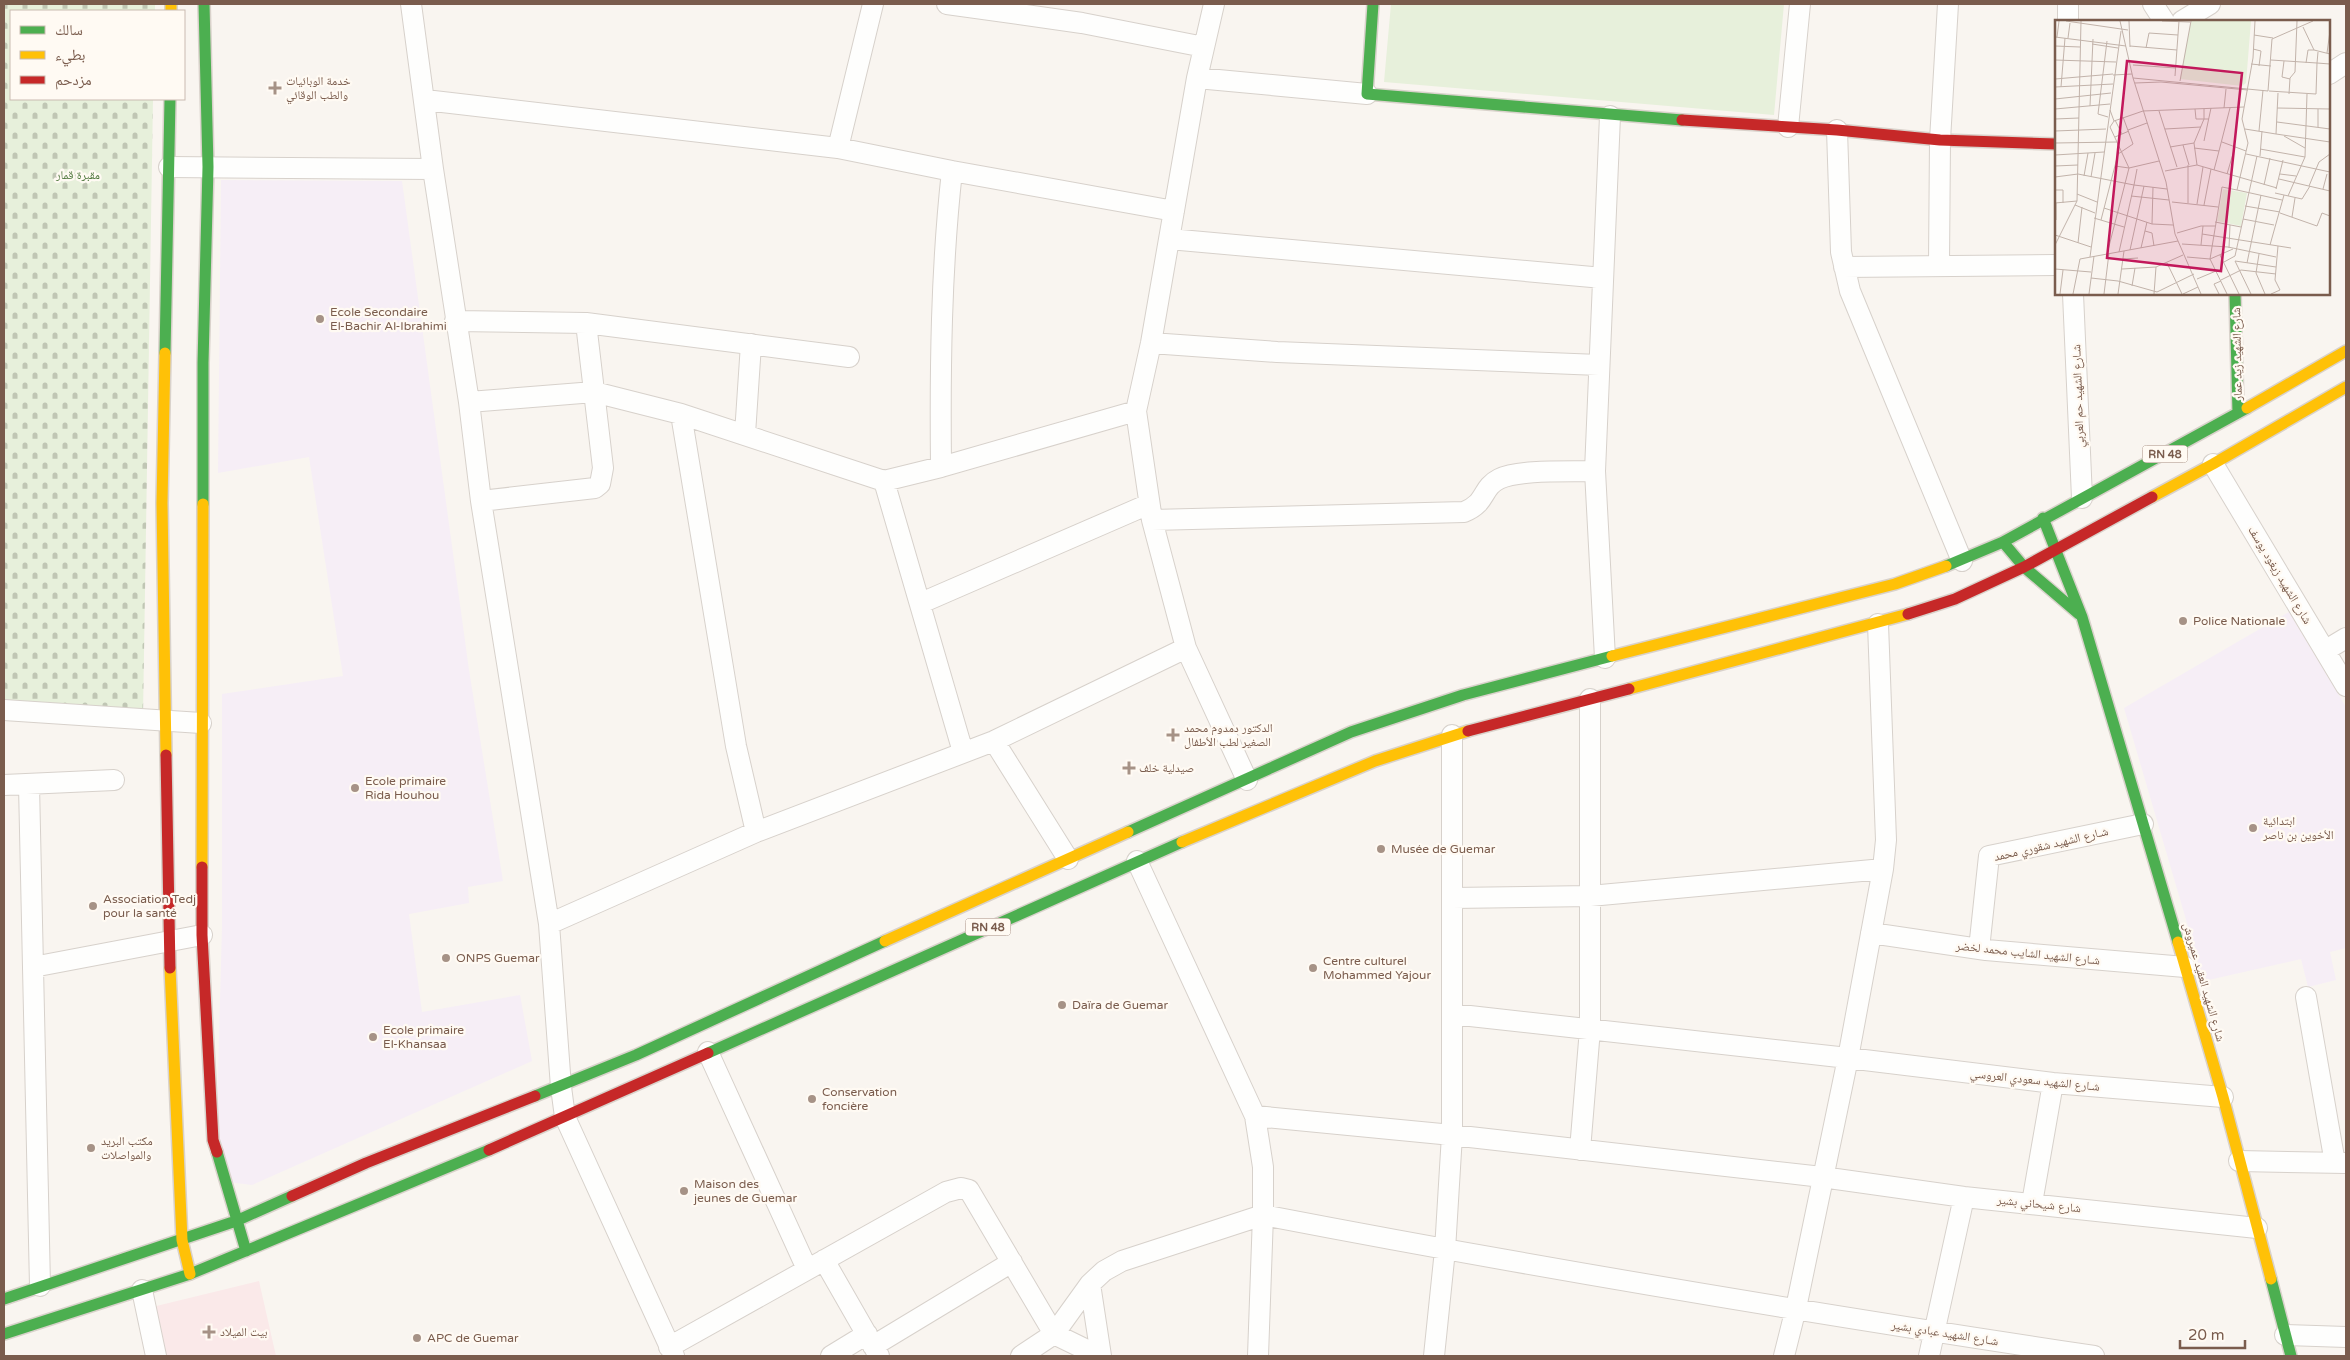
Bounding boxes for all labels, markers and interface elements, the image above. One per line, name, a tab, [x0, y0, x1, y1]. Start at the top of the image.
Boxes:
legend	[10, 10, 185, 100]
inset map	[2055, 20, 2330, 295]
text: سالك	[55, 21, 83, 39]
text: بطيء	[55, 46, 85, 67]
text: مزدحم	[55, 71, 92, 90]
place label: خدمة الوبائيات والطب الوقائي	[286, 74, 351, 105]
marker: خدمة الوبائيات والطب الوقائي	[268, 81, 282, 95]
park label: مقبرة قمار	[55, 168, 100, 182]
place label: Ecole Secondaire El-Bachir Al-Ibrahimi	[330, 305, 447, 333]
street label: شارع الشهيد زيد عمار	[2229, 307, 2246, 402]
marker: Ecole Secondaire El-Bachir Al-Ibrahimi	[314, 313, 326, 325]
street label: شـارع الشهيد حم العربي	[2069, 344, 2090, 448]
road number: RN 48	[2142, 446, 2188, 462]
street label: شارع الشهيد زيغود يوسف	[2244, 523, 2315, 627]
place label: Police Nationale	[2193, 614, 2286, 628]
marker: Police Nationale	[2177, 615, 2189, 627]
place label: الدكتور دمدوم محمد الصغير لطب الأطفال	[1184, 721, 1273, 749]
marker: الدكتور دمدوم محمد الصغير لطب الأطفال	[1166, 728, 1180, 742]
place label: صيدلية خلف	[1139, 761, 1194, 775]
marker: صيدلية خلف	[1123, 762, 1135, 774]
place label: Ecole primaire Rida Houhou	[365, 774, 446, 802]
marker: Ecole primaire Rida Houhou	[349, 782, 361, 794]
place label: ابتدائية الأخوين بن ناصر	[2262, 814, 2334, 842]
marker: ابتدائية الأخوين بن ناصر	[2247, 822, 2259, 834]
street label: شـارع الشهيد شقوري محمد	[1992, 824, 2110, 867]
place label: Musée de Guemar	[1391, 842, 1496, 856]
marker: Musée de Guemar	[1375, 843, 1387, 855]
place label: Association Tedj pour la santé	[103, 892, 196, 920]
marker: Association Tedj pour la santé	[87, 900, 99, 912]
road number: RN 48	[966, 919, 1010, 936]
street label: شارع الشهيد العقيد عميروش	[2179, 921, 2228, 1043]
street label: شـارع الشهيد الشايب محمد لخضر	[1954, 938, 2101, 969]
place label: ONPS Guemar	[456, 951, 540, 965]
marker: ONPS Guemar	[440, 952, 452, 964]
place label: Centre culturel Mohammed Yajour	[1323, 954, 1431, 982]
marker: Centre culturel Mohammed Yajour	[1307, 962, 1319, 974]
place label: Daïra de Guemar	[1072, 998, 1169, 1012]
marker: Daïra de Guemar	[1056, 999, 1068, 1011]
place label: Ecole primaire El-Khansaa	[383, 1023, 464, 1051]
marker: Ecole primaire El-Khansaa	[367, 1031, 379, 1043]
street label: شـارع الشهيد سعودي العروسي	[1969, 1066, 2101, 1097]
place label: Conservation foncière	[822, 1085, 897, 1113]
marker: Conservation foncière	[806, 1093, 818, 1105]
place label: مكتب البريد والمواصلات	[101, 1134, 153, 1162]
marker: مكتب البريد والمواصلات	[85, 1142, 97, 1154]
place label: Maison des jeunes de Guemar	[693, 1177, 798, 1205]
marker: Maison des jeunes de Guemar	[678, 1185, 690, 1197]
street label: شارع شيحاني بشير	[1995, 1193, 2082, 1218]
street label: شـارع الشهيد عبادي بشير	[1889, 1317, 2000, 1351]
scale bar	[2180, 1318, 2245, 1350]
marker: بيت الميلاد	[202, 1325, 216, 1339]
place label: بيت الميلاد	[220, 1325, 268, 1339]
text: 20 m	[2188, 1326, 2225, 1344]
place label: APC de Guemar	[427, 1331, 519, 1345]
marker: APC de Guemar	[411, 1332, 423, 1344]

